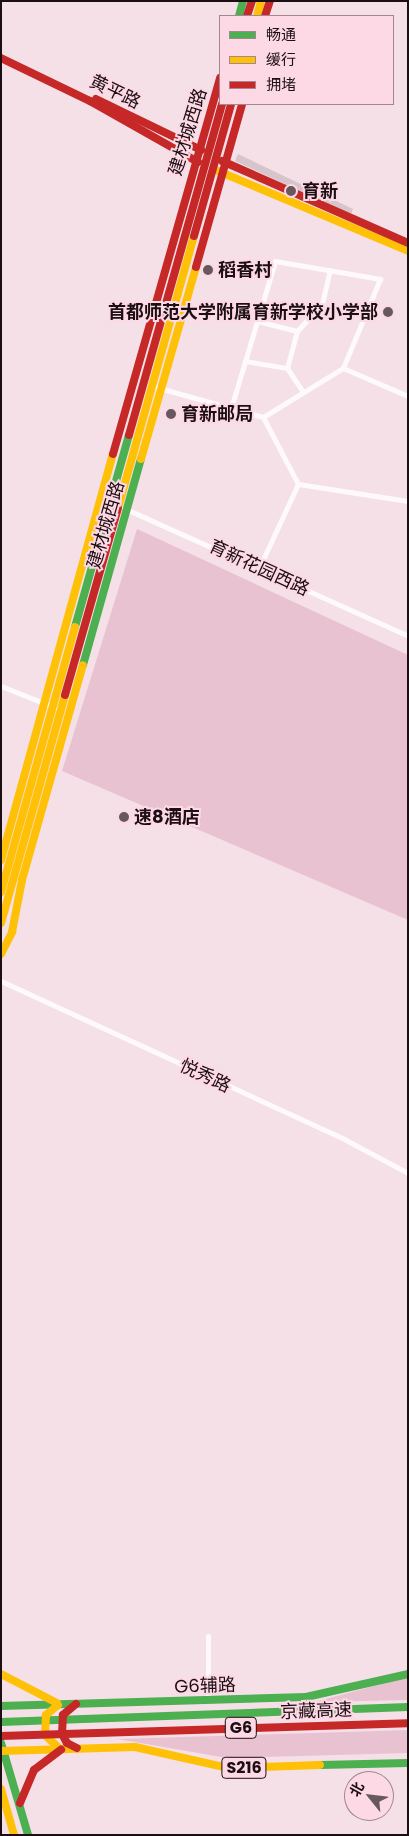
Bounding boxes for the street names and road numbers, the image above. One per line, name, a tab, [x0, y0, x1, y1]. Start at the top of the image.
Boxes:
street label: 黄平路	[86, 70, 144, 114]
street label: 建材城西路	[165, 86, 211, 178]
street label: 建材城西路	[83, 479, 129, 571]
street label: 育新花园西路	[205, 535, 313, 601]
street label: 悦秀路	[176, 1055, 234, 1097]
street label: G6辅路	[174, 1674, 236, 1698]
street label: 京藏高速	[280, 1699, 352, 1723]
road number: G6	[225, 1715, 257, 1742]
road number: S216	[220, 1755, 268, 1782]

